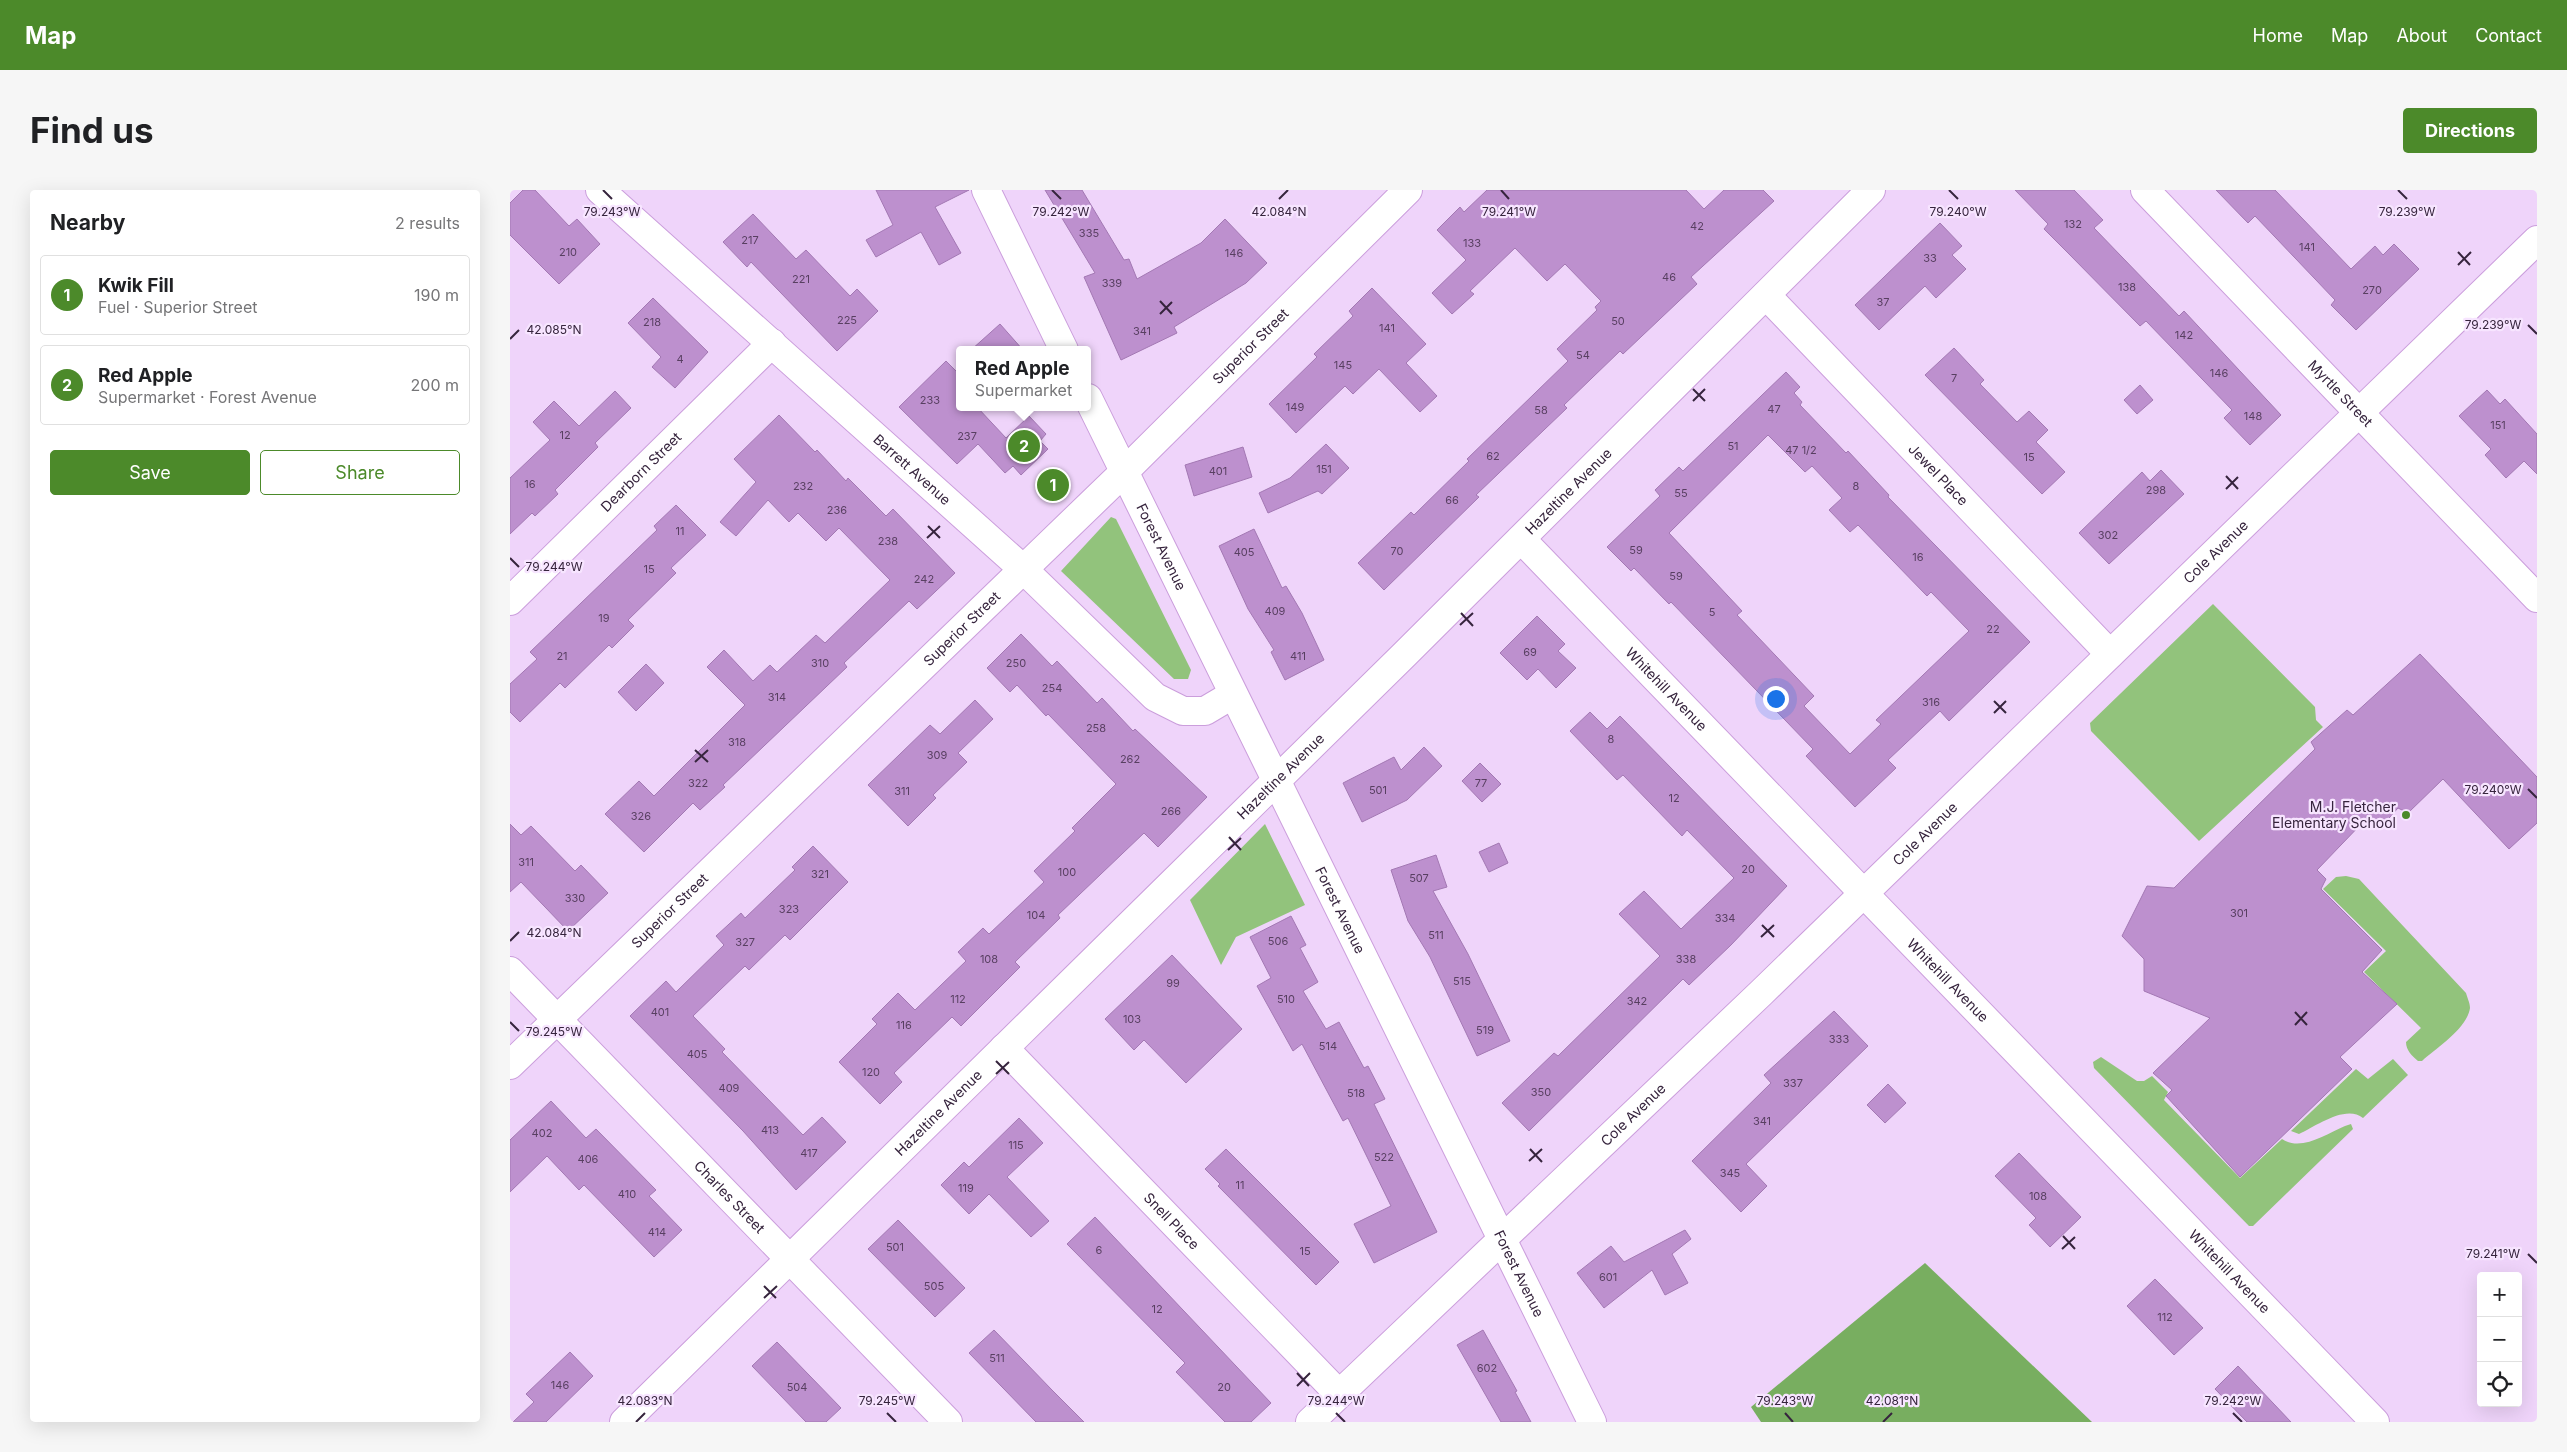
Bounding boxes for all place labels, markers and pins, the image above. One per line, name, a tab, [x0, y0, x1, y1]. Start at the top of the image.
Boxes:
pin: 2	[1008, 427, 1040, 465]
pin: 1	[1037, 466, 1069, 504]
place label: M.J. Fletcher Elementary School	[2272, 798, 2396, 831]
marker: M.J. Fletcher Elementary School	[2400, 809, 2412, 821]

